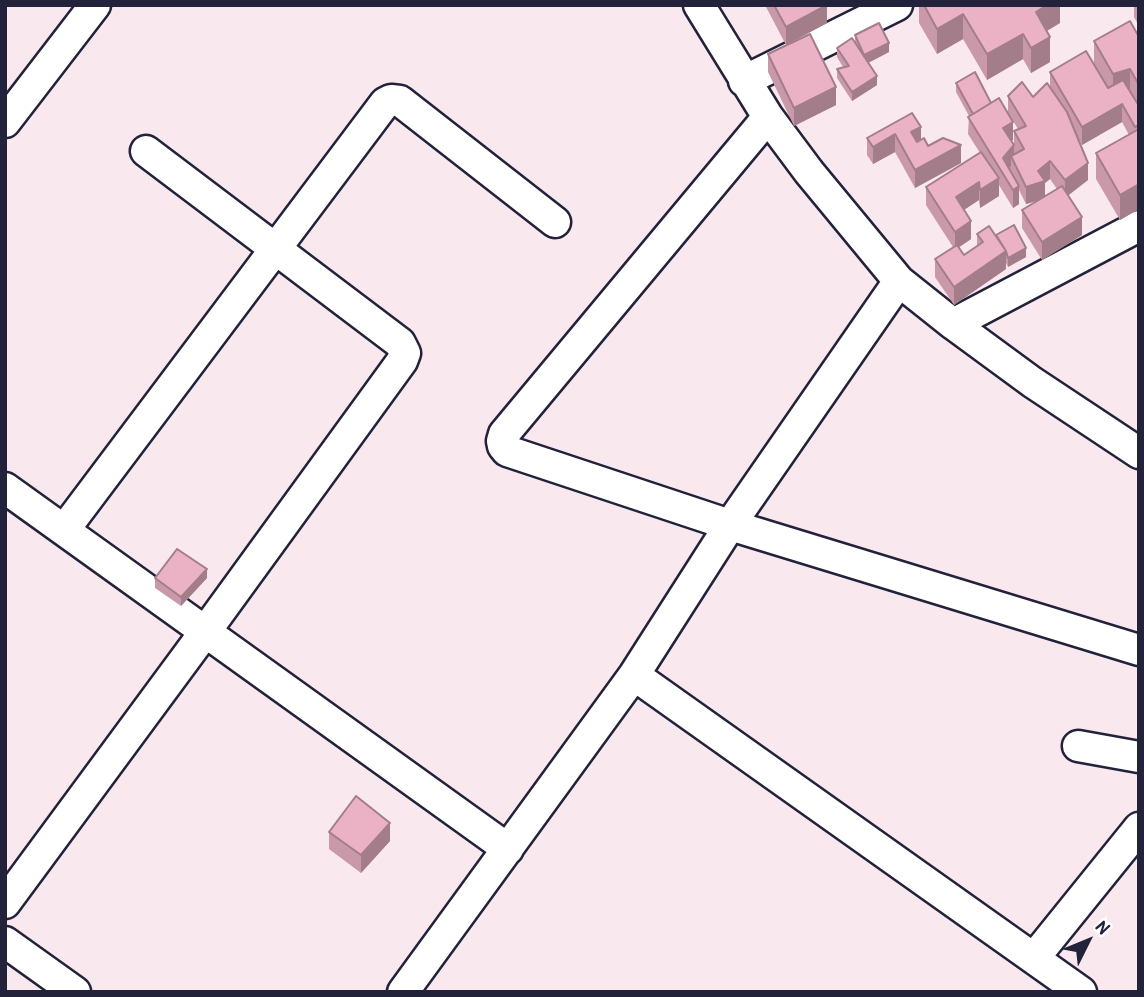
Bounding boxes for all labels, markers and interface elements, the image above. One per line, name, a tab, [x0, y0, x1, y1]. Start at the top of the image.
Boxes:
north arrow	[1053, 906, 1123, 976]
text: N	[1090, 914, 1116, 939]

